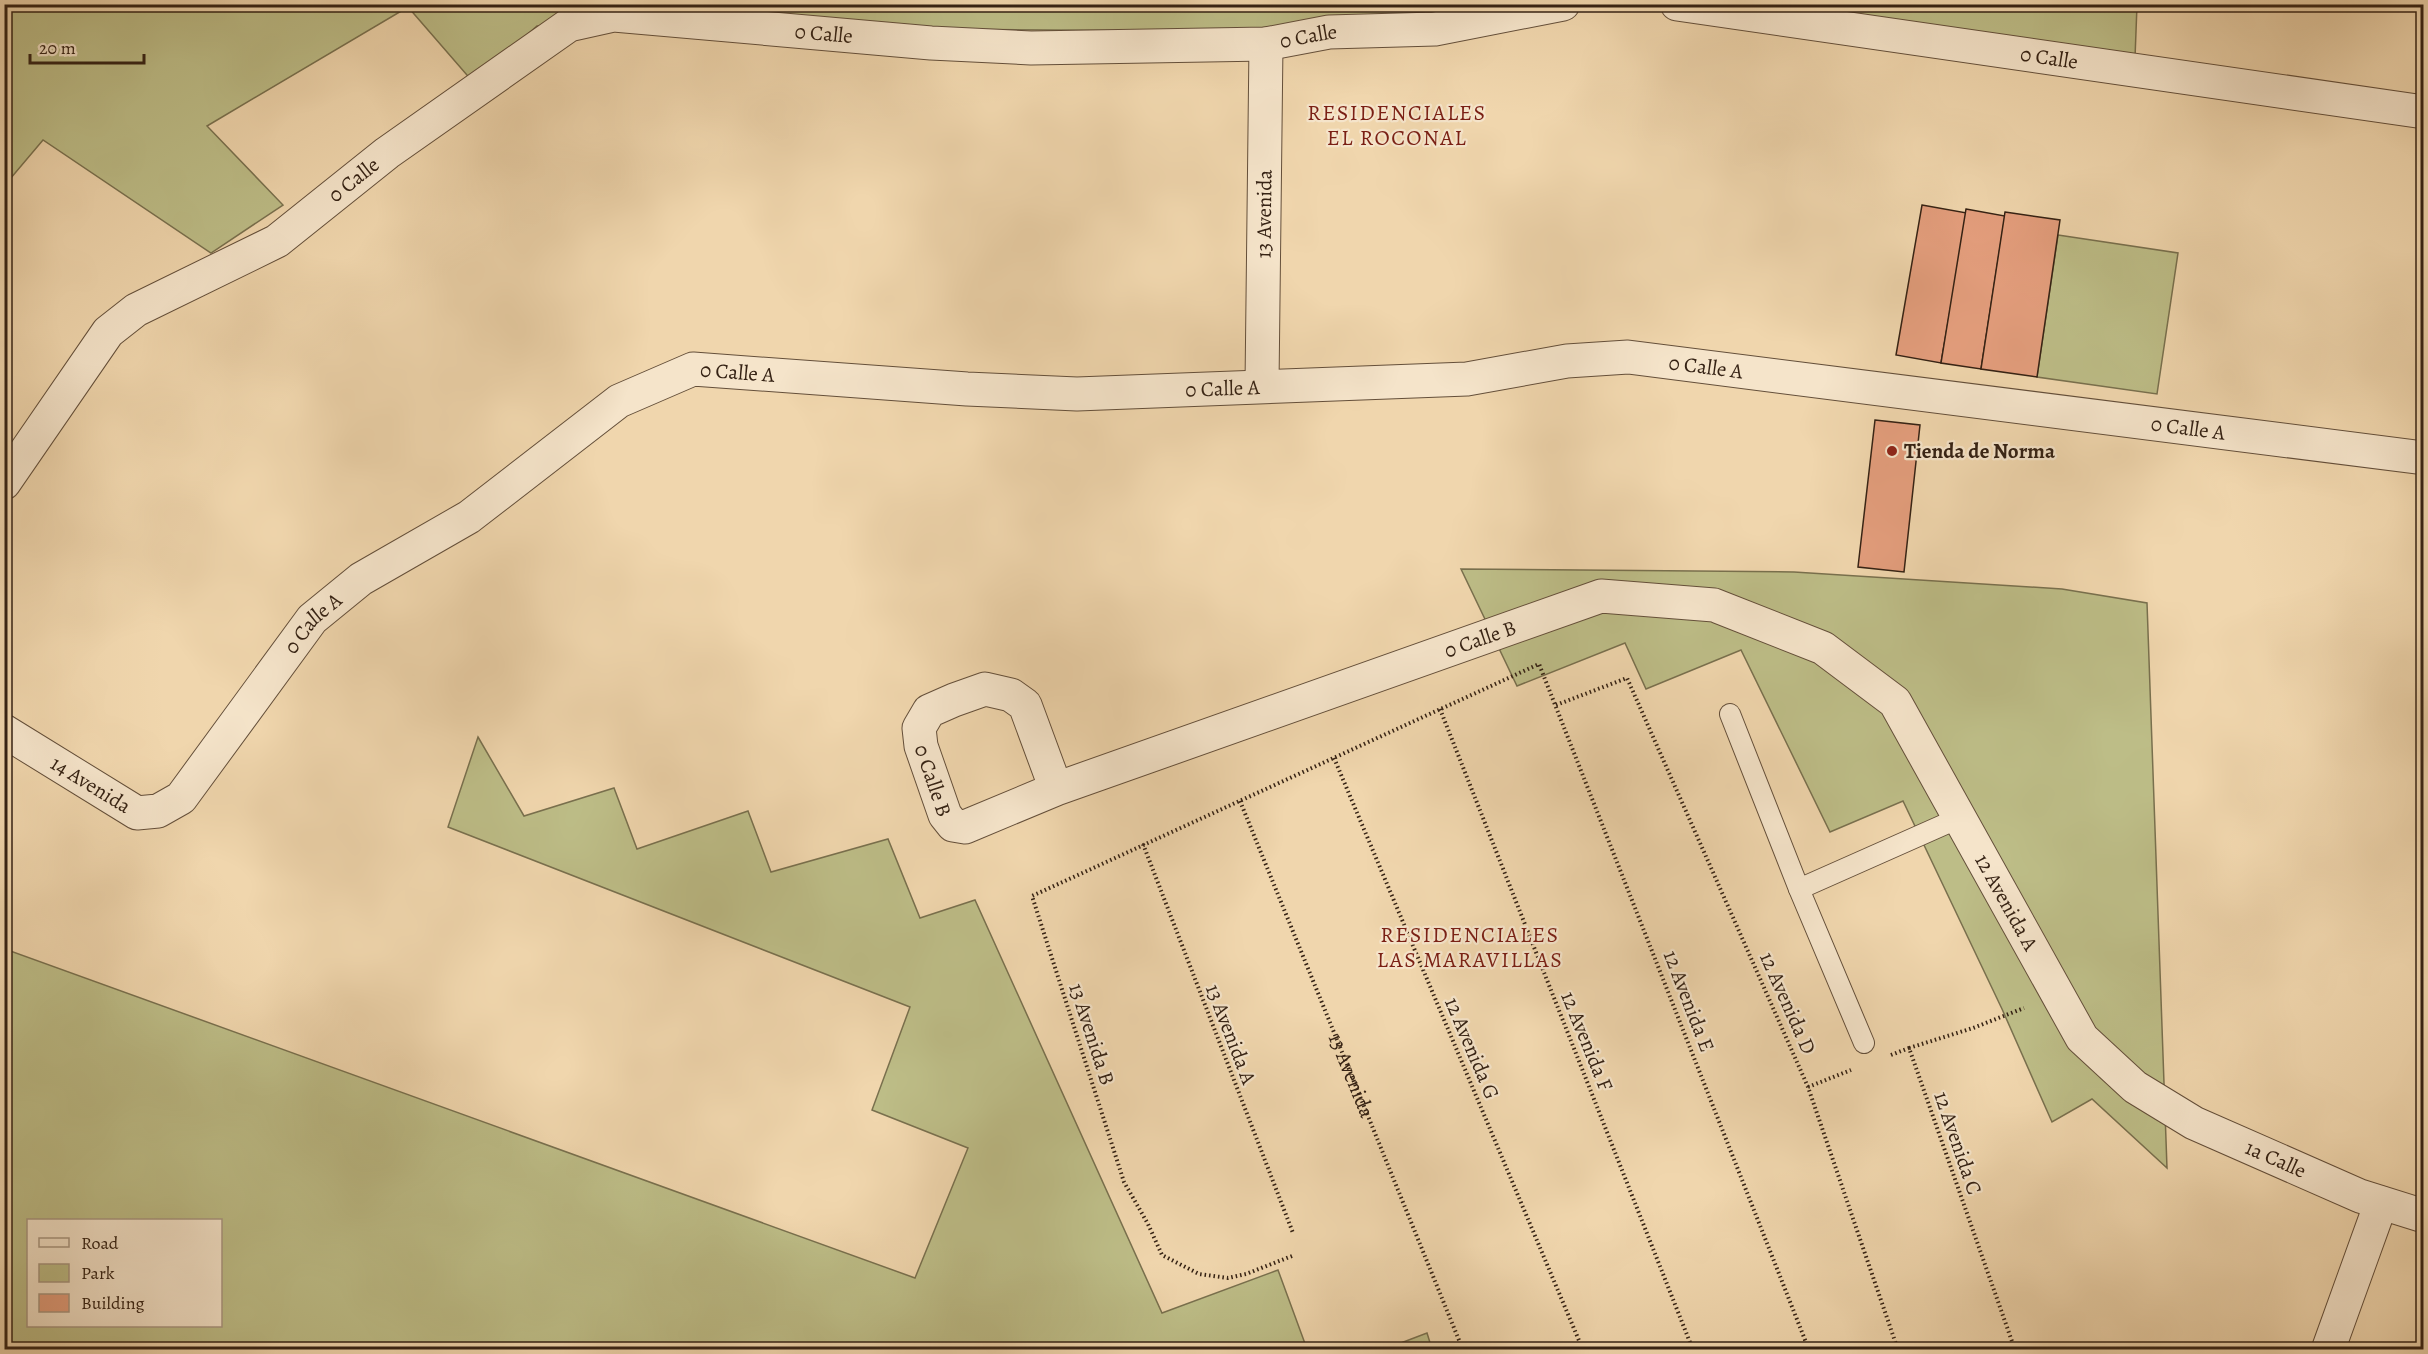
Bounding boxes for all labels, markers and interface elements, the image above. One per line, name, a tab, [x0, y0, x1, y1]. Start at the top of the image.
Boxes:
street label: 0 Calle	[794, 17, 854, 50]
street label: 0 Calle	[1277, 18, 1337, 55]
scale bar	[30, 27, 144, 65]
text: 20 m	[39, 36, 76, 60]
street label: 0 Calle	[2018, 40, 2080, 76]
district label: RESIDENCIALES EL ROCONAL	[1307, 98, 1487, 153]
street label: 0 Calle	[322, 151, 385, 209]
street label: 13 Avenida	[1249, 169, 1279, 259]
street label: 0 Calle A	[1667, 348, 1745, 386]
street label: 0 Calle A	[699, 356, 776, 389]
street label: 0 Calle A	[1185, 373, 1261, 404]
street label: 0 Calle A	[2149, 409, 2227, 447]
place label: Tienda de Norma	[1904, 437, 2056, 465]
marker: Tienda de Norma	[1885, 444, 1899, 458]
street label: 0 Calle A	[277, 586, 348, 659]
street label: 0 Calle B	[1440, 613, 1520, 664]
street label: 0 Calle B	[908, 741, 958, 820]
street label: 14 Avenida	[45, 749, 137, 820]
street label: 12 Avenida A	[1968, 849, 2045, 956]
district label: RESIDENCIALES LAS MARAVILLAS	[1377, 920, 1563, 975]
street label: 12 Avenida E	[1657, 946, 1721, 1056]
street label: 12 Avenida D	[1753, 948, 1823, 1058]
street label: 13 Avenida B	[1062, 979, 1122, 1089]
street label: 13 Avenida A	[1199, 980, 1263, 1089]
street label: 12 Avenida F	[1554, 987, 1620, 1095]
street label: 12 Avenida G	[1438, 993, 1506, 1103]
street label: 13 Avenida	[1322, 1029, 1381, 1122]
street label: 12 Avenida C	[1927, 1088, 1989, 1198]
street label: 1a Calle	[2241, 1133, 2311, 1185]
legend	[27, 1219, 222, 1327]
text: Road	[81, 1231, 119, 1255]
text: Park	[81, 1261, 115, 1285]
text: Building	[81, 1291, 145, 1315]

